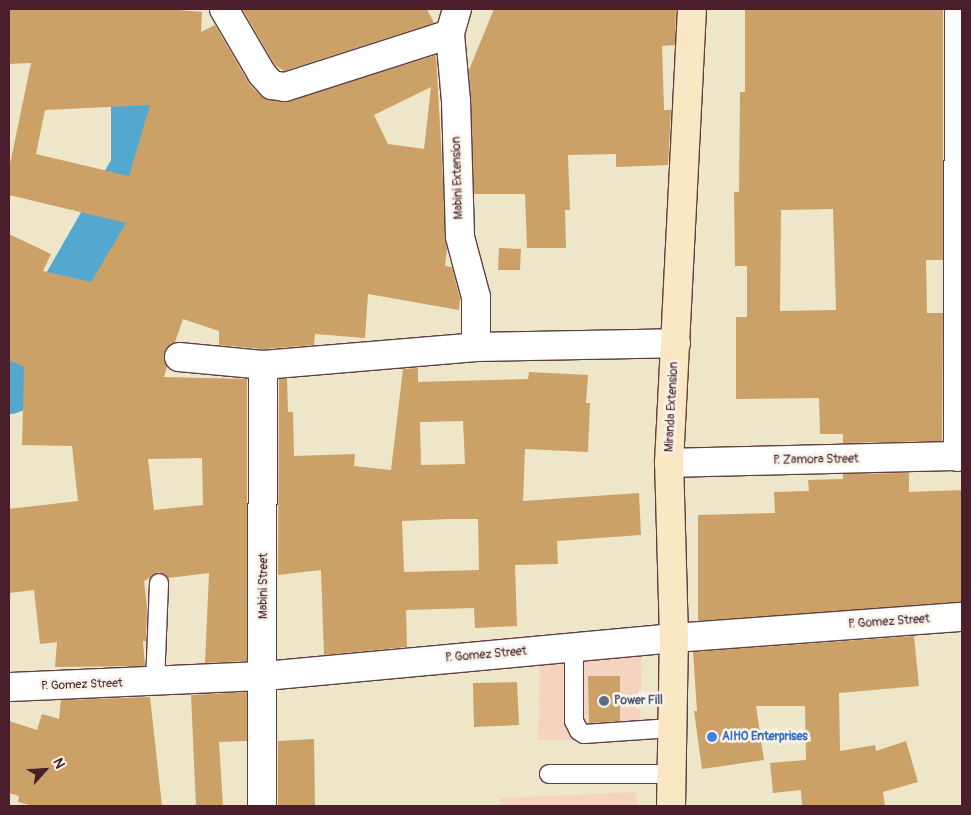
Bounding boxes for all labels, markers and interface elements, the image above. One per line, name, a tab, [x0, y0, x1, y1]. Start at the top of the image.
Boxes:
street label: Mabini Extension	[449, 136, 467, 220]
street label: Miranda Extension	[662, 361, 682, 453]
street label: P. Zamora Street	[773, 452, 859, 468]
street label: Mabini Street	[257, 553, 271, 619]
street label: P. Gomez Street	[848, 612, 930, 632]
street label: P. Gomez Street	[445, 644, 527, 666]
street label: P. Gomez Street	[41, 676, 123, 694]
place label: Power Fill	[614, 694, 663, 708]
marker: Power Fill	[598, 695, 610, 707]
place label: AIHO Enterprises	[722, 730, 808, 744]
marker: AIHO Enterprises	[706, 731, 718, 743]
north arrow	[20, 745, 70, 795]
text: N	[49, 755, 69, 771]

